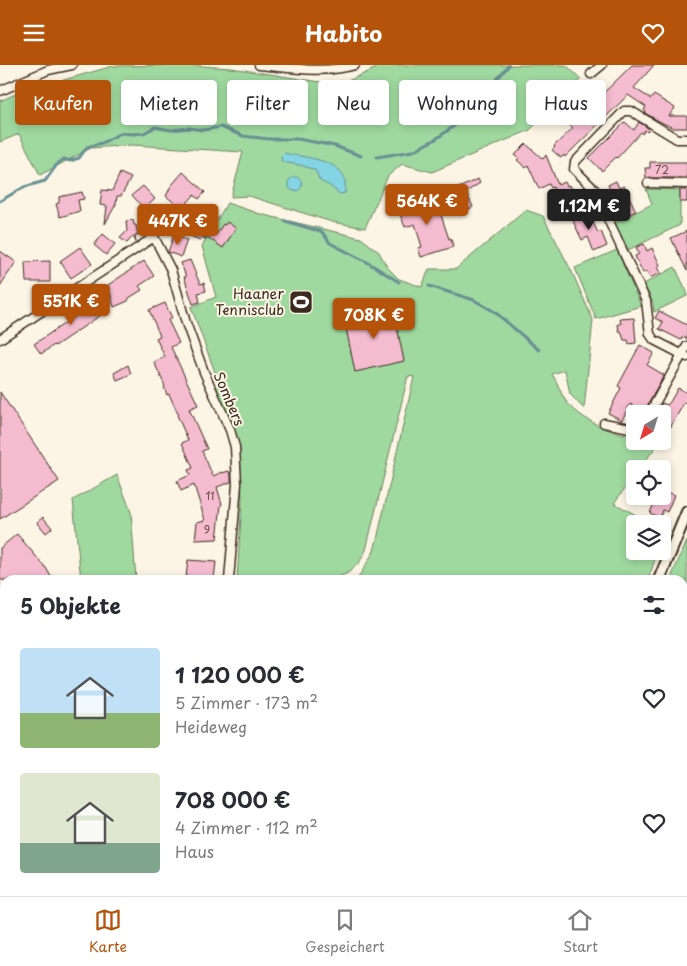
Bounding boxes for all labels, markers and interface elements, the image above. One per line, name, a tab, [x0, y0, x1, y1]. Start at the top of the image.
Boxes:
text: Habito	[305, 16, 382, 49]
icon: menu	[20, 19, 48, 47]
icon: heart	[639, 19, 667, 47]
chip: Kaufen	[15, 80, 111, 125]
chip: Mieten	[121, 80, 217, 125]
chip: Filter	[227, 80, 308, 125]
chip: Neu	[318, 80, 389, 125]
chip: Wohnung	[399, 80, 516, 125]
chip: Haus	[526, 80, 606, 125]
house number: 72	[655, 161, 669, 178]
pin: 564K €	[386, 184, 468, 226]
text: 564K €	[396, 188, 458, 212]
pin: 1.12M €	[543, 189, 635, 231]
text: 1.12M €	[558, 193, 620, 217]
pin: 447K €	[137, 203, 219, 246]
text: 447K €	[148, 208, 208, 232]
pin: 551K €	[30, 283, 112, 326]
place label: Haaner Tennisclub	[215, 283, 284, 320]
text: 551K €	[43, 288, 99, 312]
sports icon: Haaner Tennisclub	[288, 289, 314, 315]
pin: 708K €	[333, 297, 415, 340]
text: 708K €	[344, 302, 404, 326]
street label: Sombers	[209, 369, 250, 429]
north arrow	[626, 405, 671, 450]
map controls	[626, 405, 671, 560]
button: locate	[626, 460, 671, 505]
house number: 11	[205, 487, 215, 504]
button: layers	[626, 515, 671, 560]
house number: 9	[204, 521, 210, 538]
text: 5 Objekte	[20, 589, 121, 621]
icon: filters	[640, 591, 668, 619]
text: 1 120 000 €	[175, 658, 305, 690]
icon: home	[60, 668, 120, 728]
icon: heart	[640, 684, 668, 712]
text: 5 Zimmer · 173 m²	[175, 690, 318, 714]
text: Heideweg	[175, 714, 247, 738]
text: 708 000 €	[175, 783, 290, 815]
icon: home	[60, 793, 120, 853]
icon: heart	[640, 809, 668, 837]
text: 4 Zimmer · 112 m²	[175, 815, 318, 839]
text: Haus	[175, 839, 214, 863]
tab: Karte	[89, 906, 127, 957]
tab: Gespeichert	[305, 906, 385, 957]
tab: Start	[563, 906, 598, 957]

